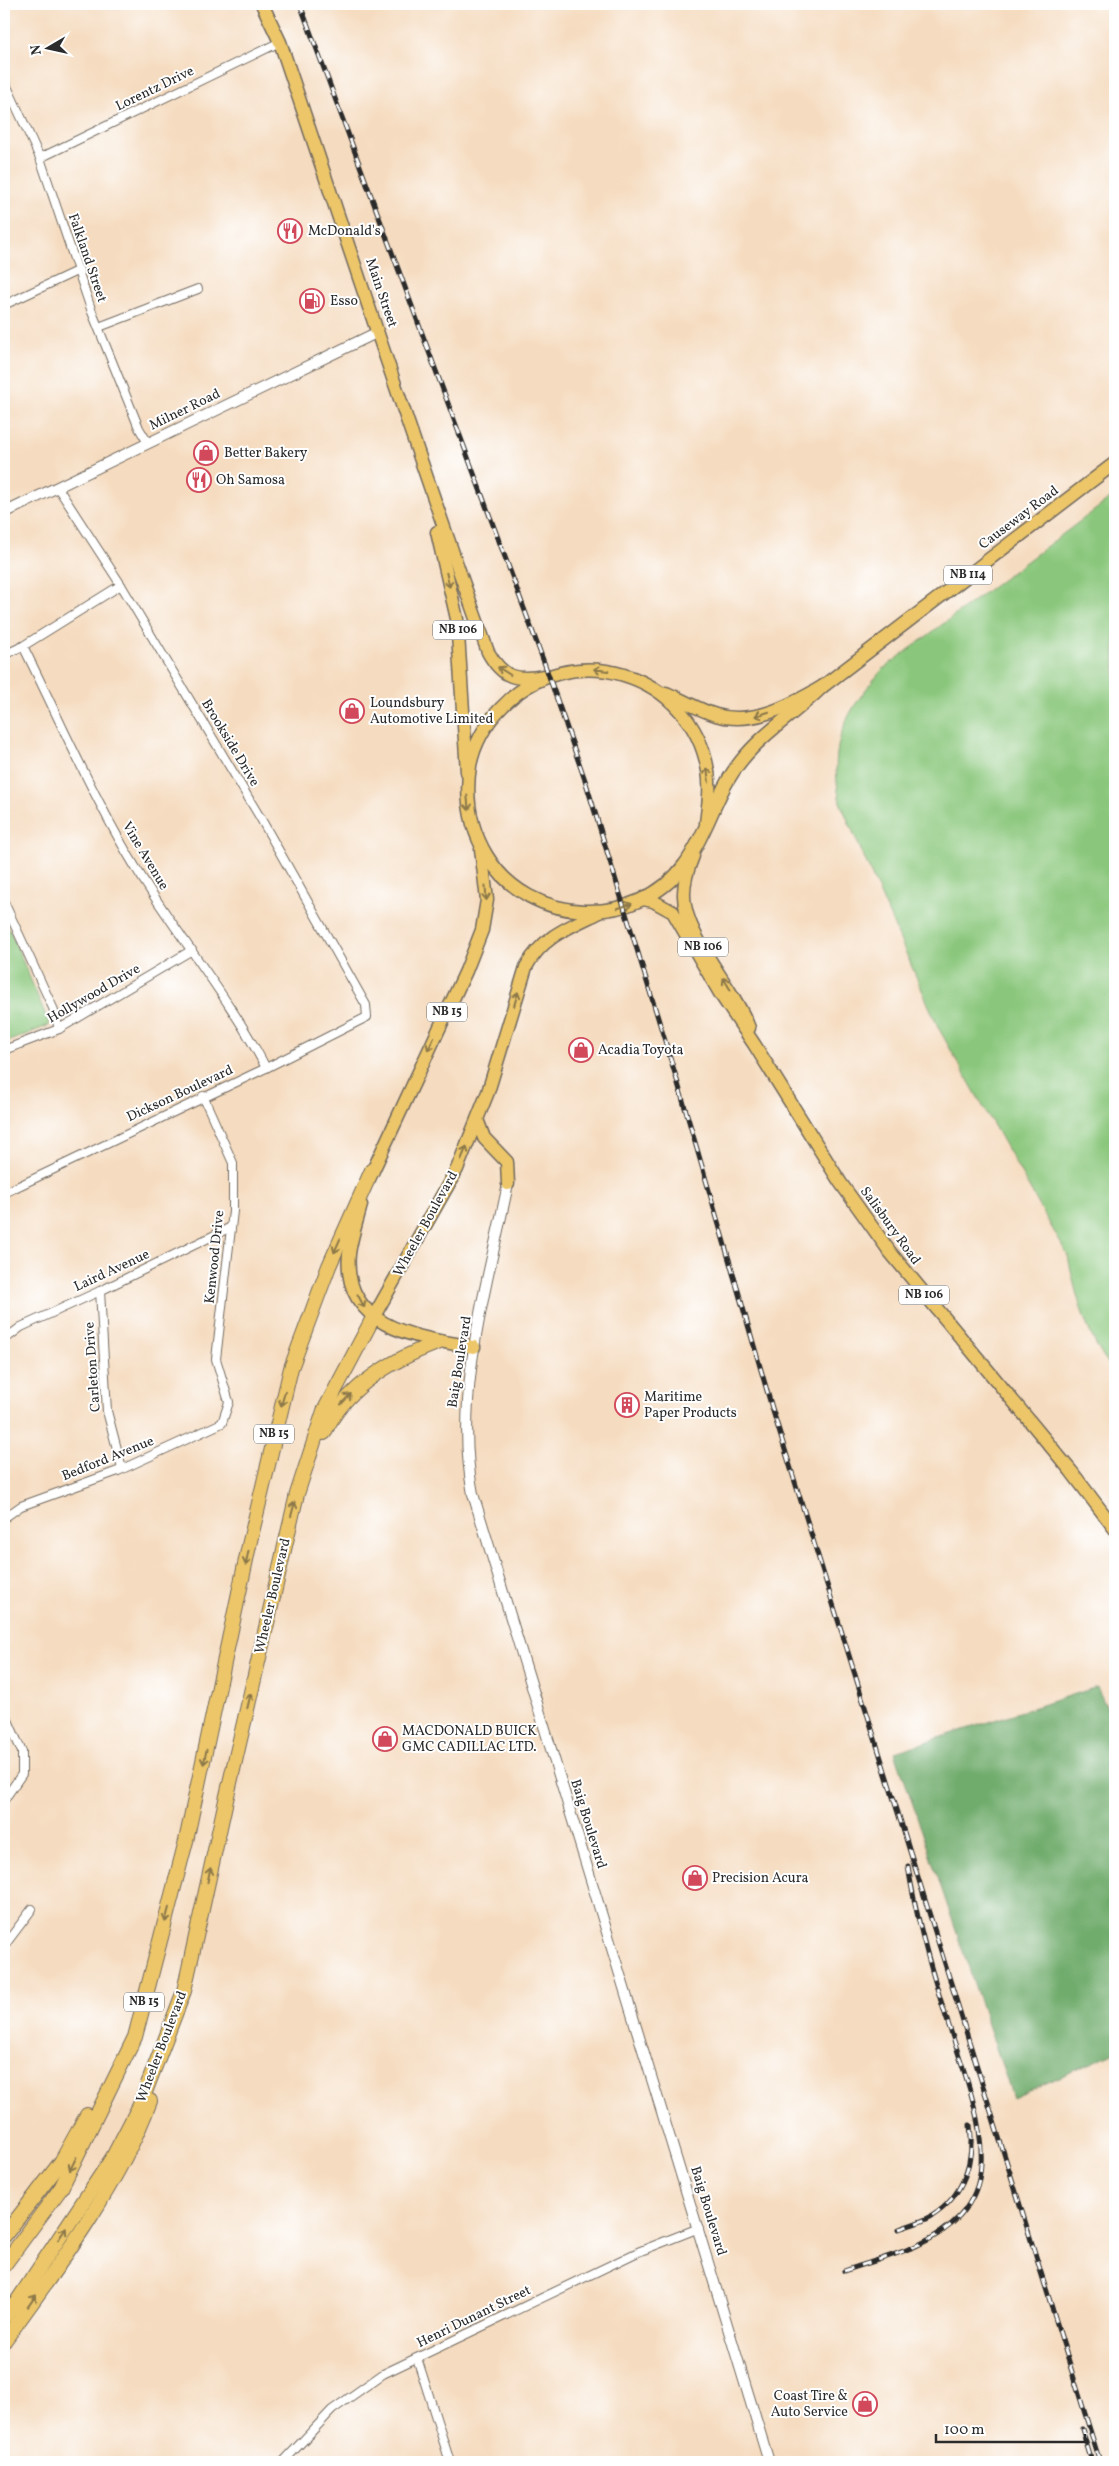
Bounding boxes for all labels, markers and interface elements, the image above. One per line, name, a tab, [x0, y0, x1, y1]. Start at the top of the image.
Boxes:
north arrow	[22, 22, 72, 72]
text: N	[26, 43, 47, 56]
street label: Lorentz Drive	[113, 62, 198, 116]
street label: Falkland Street	[63, 211, 111, 305]
restaurant icon: McDonald's	[277, 218, 303, 244]
place label: McDonald's	[308, 222, 381, 241]
street label: Main Street	[360, 256, 402, 330]
fuel station icon: Esso	[299, 288, 325, 314]
place label: Esso	[330, 292, 358, 311]
street label: Milner Road	[146, 385, 224, 435]
shop icon: Better Bakery	[193, 440, 219, 466]
place label: Better Bakery	[224, 444, 308, 463]
restaurant icon: Oh Samosa	[186, 467, 212, 493]
place label: Oh Samosa	[216, 471, 285, 490]
street label: Causeway Road	[975, 482, 1063, 554]
road number: NB 114	[944, 566, 992, 584]
one-way arrow	[444, 572, 453, 588]
road number: NB 106	[433, 620, 483, 640]
one-way arrow	[593, 665, 609, 675]
one-way arrow	[497, 666, 511, 676]
place label: Loundsbury Automotive Limited	[370, 694, 493, 729]
street label: Brookside Drive	[196, 696, 264, 791]
shop icon: Loundsbury Automotive Limited	[339, 698, 365, 724]
one-way arrow	[754, 710, 770, 719]
one-way arrow	[703, 767, 713, 783]
one-way arrow	[464, 794, 473, 810]
street label: Vine Avenue	[117, 818, 173, 894]
one-way arrow	[481, 884, 491, 900]
one-way arrow	[617, 900, 633, 910]
road number: NB 106	[678, 938, 728, 956]
street label: Hollywood Drive	[44, 960, 144, 1028]
one-way arrow	[721, 978, 731, 992]
one-way arrow	[511, 992, 521, 1008]
road number: NB 15	[427, 1002, 467, 1022]
one-way arrow	[426, 1036, 436, 1051]
shop icon: Acadia Toyota	[568, 1037, 594, 1063]
place label: Acadia Toyota	[598, 1041, 684, 1060]
street label: Dickson Boulevard	[124, 1061, 236, 1127]
one-way arrow	[460, 1146, 470, 1161]
street label: Wheeler Boulevard	[389, 1168, 463, 1280]
street label: Salisbury Road	[855, 1183, 925, 1269]
street label: Kenwood Drive	[201, 1209, 229, 1305]
one-way arrow	[332, 1238, 342, 1253]
street label: Laird Avenue	[71, 1245, 153, 1297]
road number: NB 106	[899, 1286, 949, 1304]
one-way arrow	[356, 1294, 366, 1309]
street label: Baig Boulevard	[443, 1315, 477, 1409]
street label: Carleton Drive	[80, 1321, 106, 1413]
place label: Maritime Paper Products	[644, 1388, 737, 1423]
one-way arrow	[278, 1391, 287, 1407]
building icon: Maritime Paper Products	[614, 1392, 640, 1418]
one-way arrow	[340, 1393, 352, 1406]
road number: NB 15	[254, 1425, 294, 1444]
street label: Bedford Avenue	[59, 1432, 157, 1486]
one-way arrow	[289, 1501, 299, 1517]
street label: Wheeler Boulevard	[250, 1536, 296, 1656]
one-way arrow	[241, 1549, 251, 1565]
one-way arrow	[245, 1694, 254, 1710]
place label: MACDONALD BUICK GMC CADILLAC LTD.	[402, 1722, 537, 1757]
shop icon: MACDONALD BUICK GMC CADILLAC LTD.	[372, 1726, 398, 1752]
one-way arrow	[199, 1749, 209, 1765]
street label: Baig Boulevard	[565, 1777, 611, 1871]
shop icon: Precision Acura	[682, 1865, 708, 1891]
one-way arrow	[205, 1868, 214, 1884]
place label: Precision Acura	[712, 1869, 809, 1888]
one-way arrow	[162, 1907, 171, 1923]
street label: Wheeler Boulevard	[132, 1988, 192, 2105]
road number: NB 15	[124, 1992, 164, 2011]
one-way arrow	[68, 2156, 77, 2171]
street label: Baig Boulevard	[685, 2164, 731, 2258]
one-way arrow	[57, 2227, 67, 2241]
street label: Henri Dunant Street	[414, 2281, 534, 2353]
one-way arrow	[27, 2294, 37, 2308]
place label: Coast Tire & Auto Service	[771, 2387, 848, 2422]
shop icon: Coast Tire & Auto Service	[852, 2391, 878, 2417]
scale bar	[936, 2411, 1085, 2443]
text: 100 m	[944, 2420, 984, 2441]

